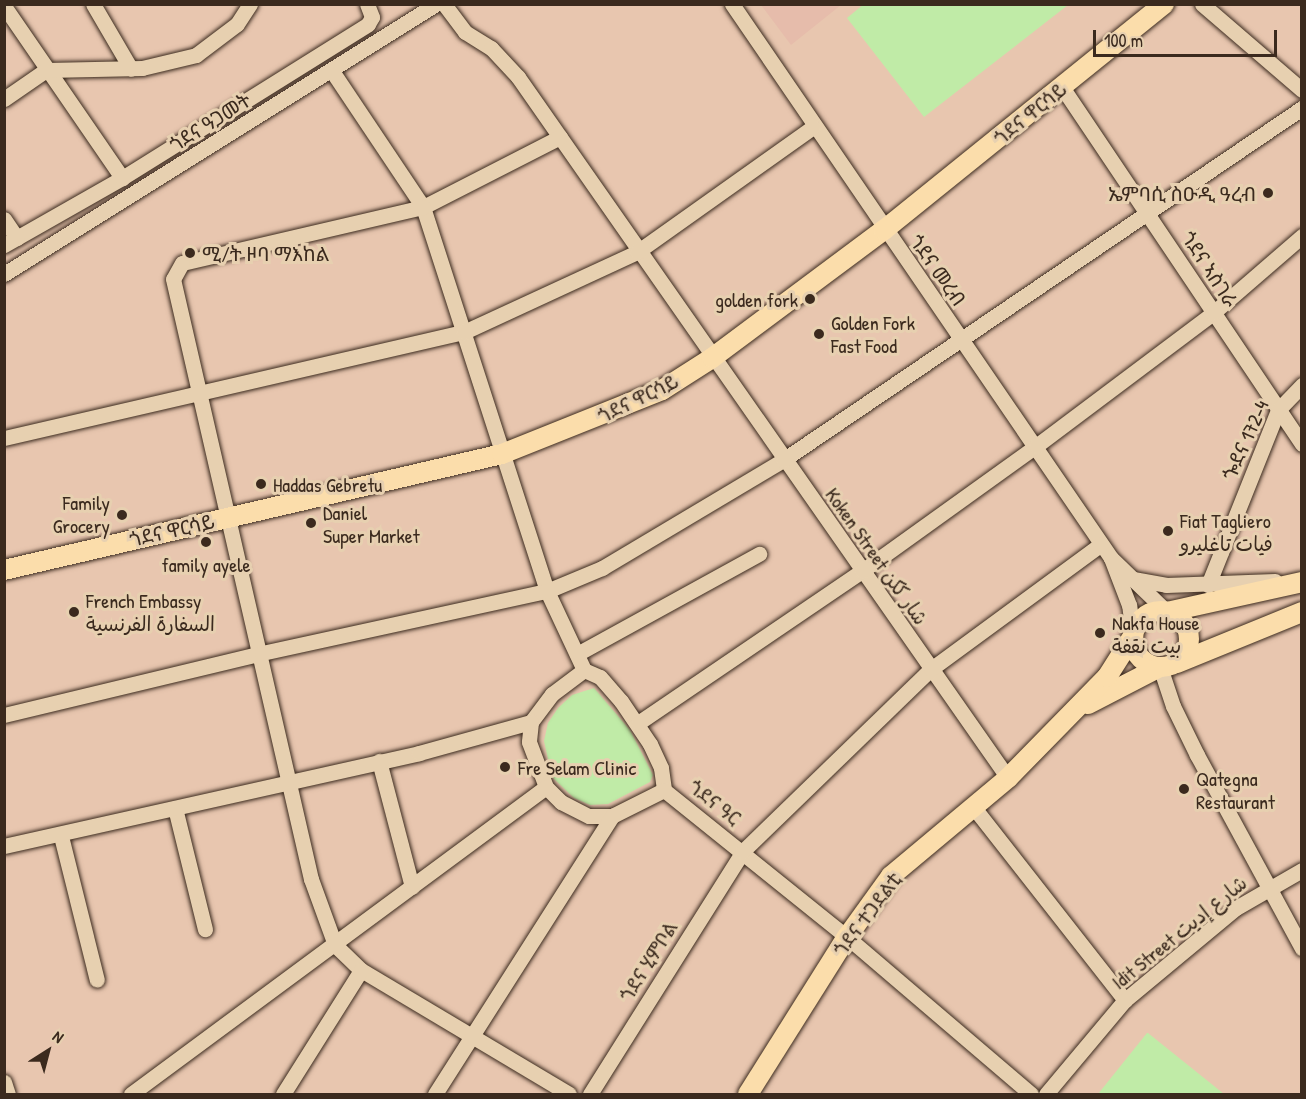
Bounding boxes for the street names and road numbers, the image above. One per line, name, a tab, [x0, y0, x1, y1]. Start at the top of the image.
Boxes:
street label: ጎደና ዋርሳይ	[989, 76, 1071, 150]
street label: ጎደና ዓጋመት	[165, 88, 255, 156]
street label: ጎደና ኣስገራ	[1177, 227, 1243, 311]
street label: ጎደና መረብ	[905, 230, 971, 310]
street label: ጎደና ዋርሳይ	[594, 368, 682, 428]
street label: ጐደና 172-4	[1217, 396, 1273, 484]
street label: Koken Street شار ككن	[821, 483, 933, 629]
street label: ጎደና ዋርሳይ	[127, 509, 217, 551]
street label: ጎደና ዓር	[684, 774, 746, 830]
street label: ጎደና ተጋደልቲ	[828, 868, 906, 960]
street label: Idit Street شارع إديت	[1107, 870, 1251, 994]
street label: ጎደና ሂምቦል	[614, 917, 682, 1005]

